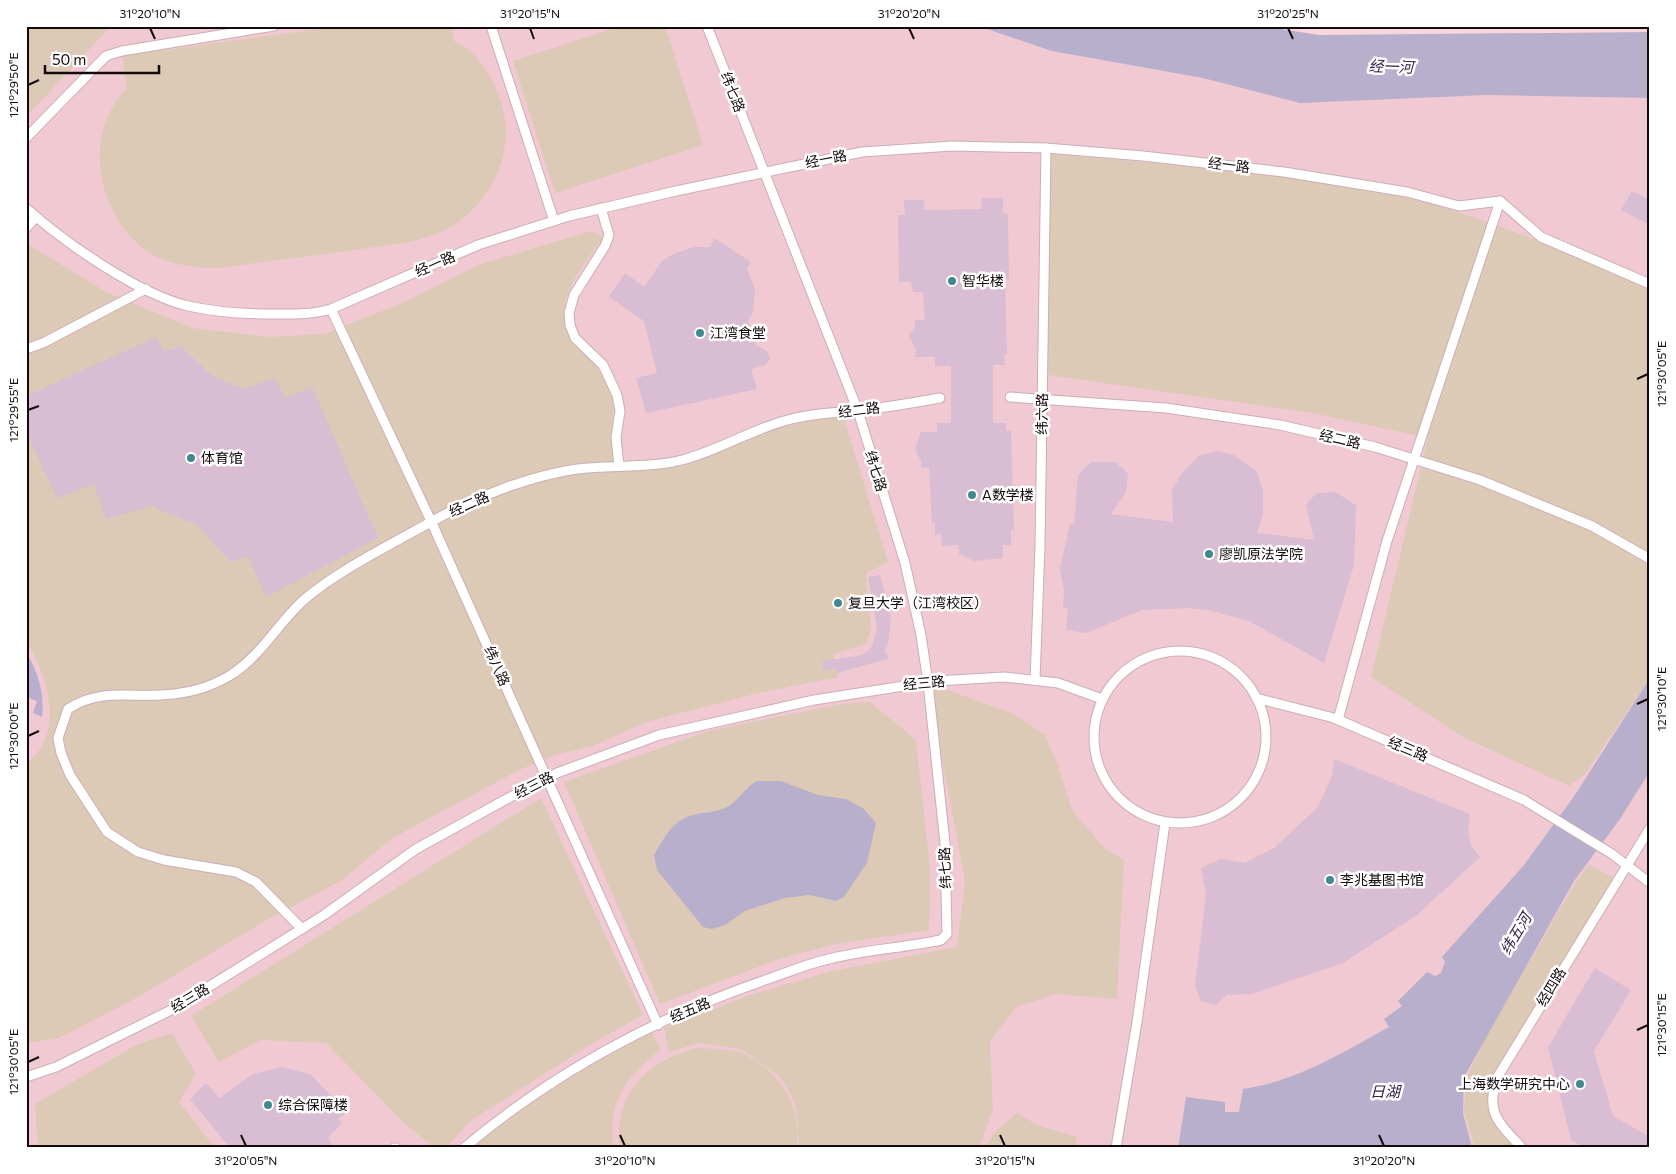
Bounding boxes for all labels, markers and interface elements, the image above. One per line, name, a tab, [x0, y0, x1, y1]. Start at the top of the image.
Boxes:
text: 31°20'10"N	[119, 6, 181, 20]
text: 31°20'15"N	[500, 6, 560, 20]
text: 31°20'20"N	[878, 6, 940, 20]
text: 31°20'25"N	[1257, 6, 1319, 20]
scale bar	[45, 42, 159, 74]
text: 50 m	[52, 50, 86, 68]
text: 121°29'50"E	[6, 52, 20, 118]
water label: 经一河	[1368, 56, 1417, 76]
street label: 纬七路	[718, 69, 749, 114]
street label: 经一路	[804, 146, 848, 171]
street label: 经一路	[1207, 154, 1251, 175]
street label: 经一路	[412, 247, 457, 280]
place label: 智华楼	[962, 272, 1004, 289]
marker: 智华楼	[946, 275, 958, 287]
place label: 江湾食堂	[710, 324, 766, 341]
marker: 江湾食堂	[694, 327, 706, 339]
text: 121°30'05"E	[1654, 341, 1668, 407]
text: 121°29'55"E	[6, 378, 20, 442]
street label: 纬六路	[1033, 393, 1050, 435]
street label: 经二路	[837, 399, 881, 420]
street label: 经二路	[1318, 426, 1362, 452]
street label: 纬七路	[862, 448, 891, 493]
place label: 体育馆	[201, 449, 243, 466]
marker: 体育馆	[185, 452, 197, 464]
place label: A数学楼	[982, 486, 1034, 503]
street label: 经二路	[446, 487, 491, 520]
marker: A数学楼	[966, 489, 978, 501]
place label: 廖凯原法学院	[1219, 545, 1303, 562]
marker: 廖凯原法学院	[1203, 548, 1215, 560]
place label: 复旦大学（江湾校区）	[848, 594, 988, 611]
marker: 复旦大学（江湾校区）	[832, 597, 844, 609]
street label: 纬八路	[481, 643, 514, 688]
text: 121°30'10"E	[1654, 667, 1668, 731]
street label: 经三路	[902, 672, 946, 693]
text: 121°30'00"E	[6, 703, 20, 770]
street label: 经三路	[1386, 733, 1431, 765]
street label: 经三路	[511, 767, 556, 802]
street label: 纬七路	[935, 847, 954, 889]
place label: 李兆基图书馆	[1340, 871, 1424, 888]
marker: 李兆基图书馆	[1324, 874, 1336, 886]
water label: 纬五河	[1496, 907, 1536, 957]
street label: 经四路	[1532, 964, 1569, 1009]
street label: 经三路	[167, 979, 212, 1016]
text: 121°30'15"E	[1654, 993, 1668, 1057]
street label: 经五路	[667, 994, 712, 1026]
text: 121°30'05"E	[6, 1029, 20, 1095]
place label: 上海数学研究中心	[1458, 1075, 1570, 1092]
marker: 上海数学研究中心	[1574, 1078, 1586, 1090]
water label: 日湖	[1370, 1082, 1402, 1100]
place label: 综合保障楼	[278, 1096, 348, 1113]
marker: 综合保障楼	[262, 1099, 274, 1111]
text: 31°20'05"N	[215, 1153, 277, 1167]
text: 31°20'10"N	[594, 1153, 656, 1167]
text: 31°20'15"N	[975, 1153, 1035, 1167]
text: 31°20'20"N	[1353, 1153, 1415, 1167]

